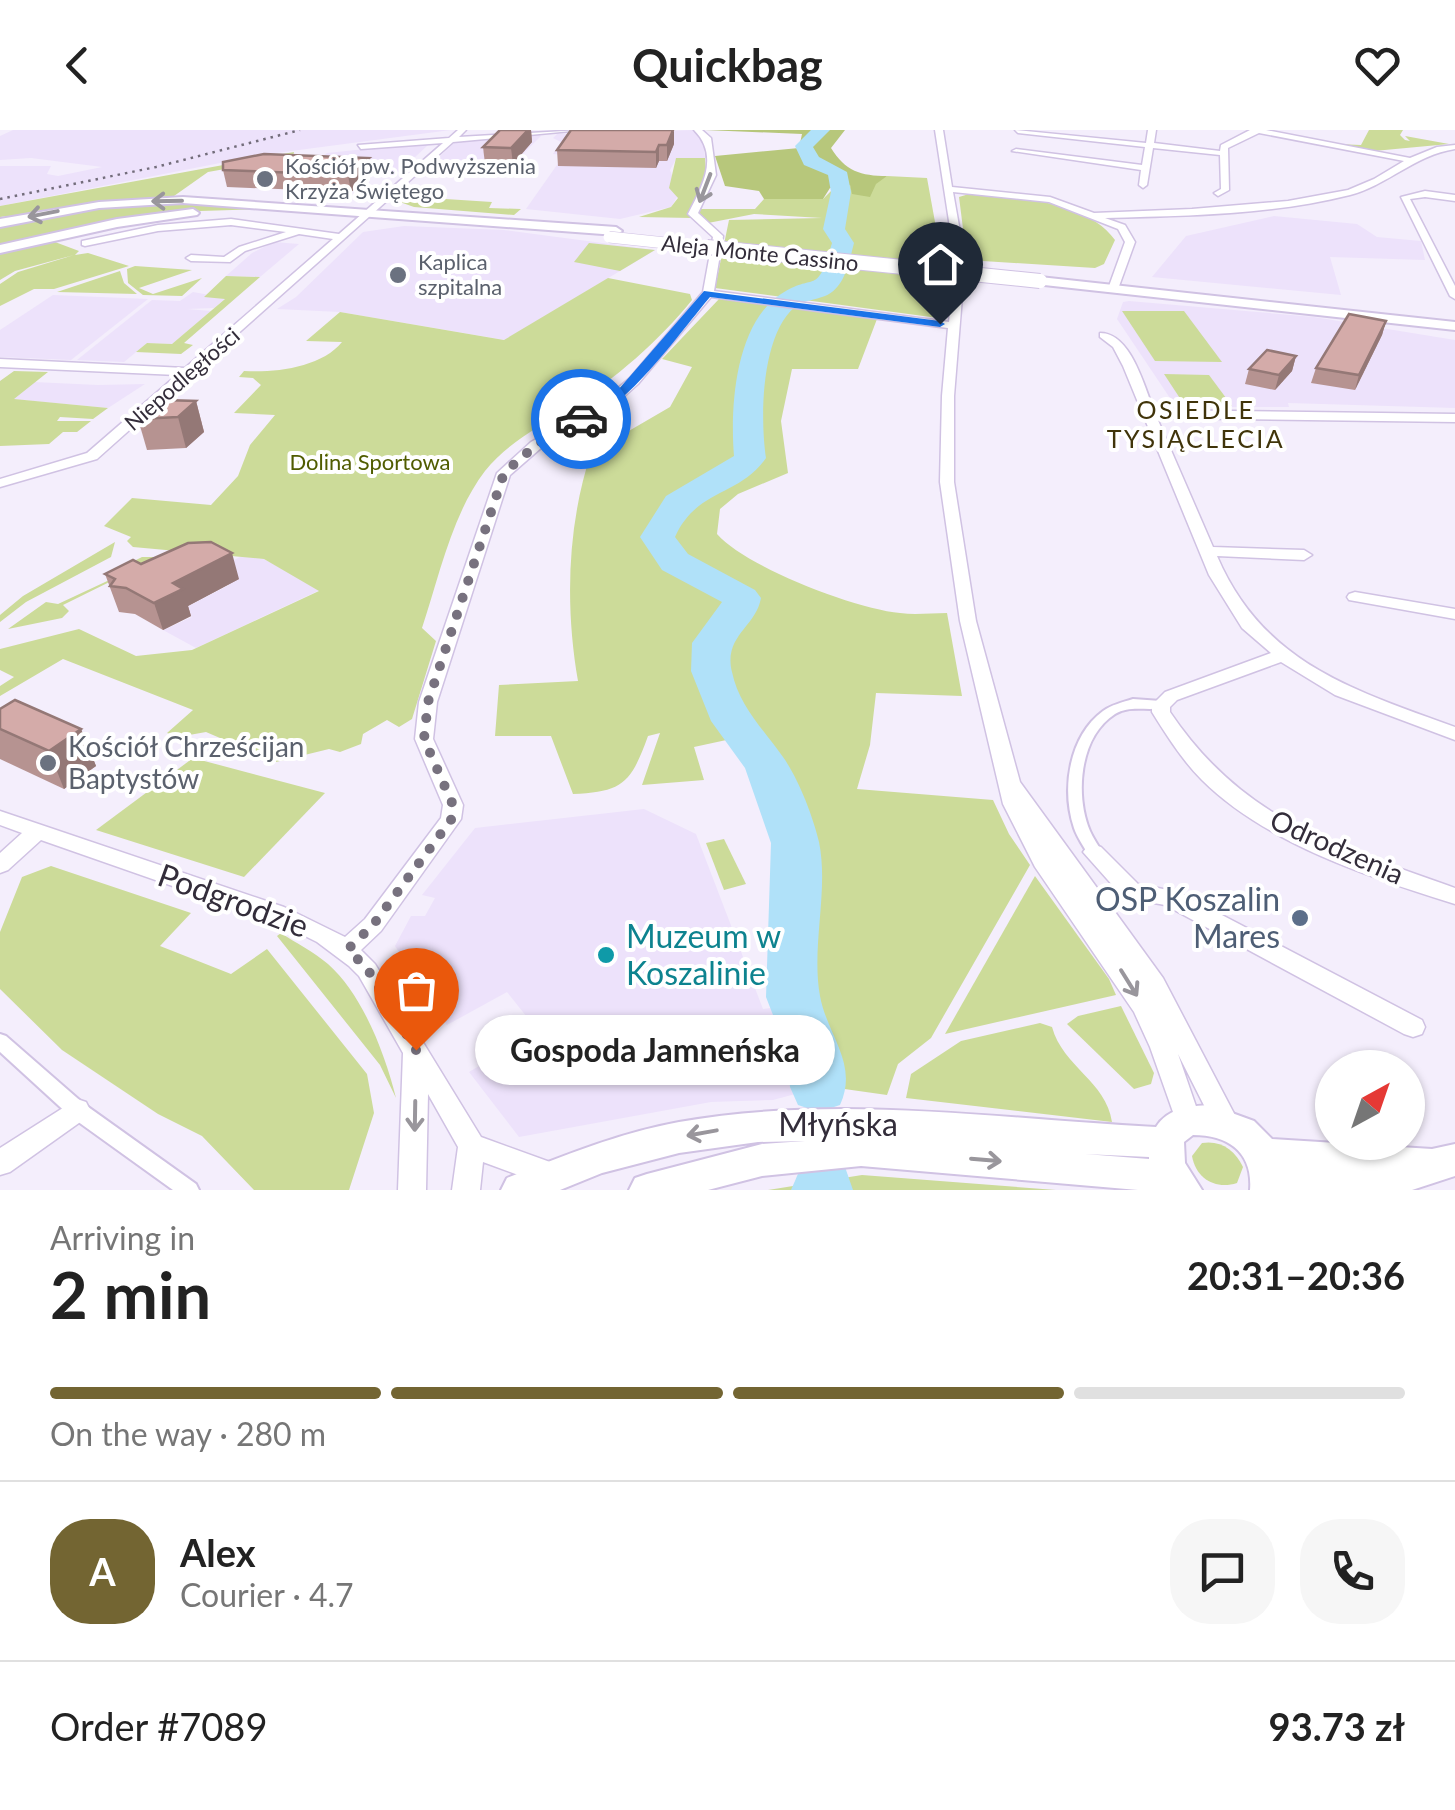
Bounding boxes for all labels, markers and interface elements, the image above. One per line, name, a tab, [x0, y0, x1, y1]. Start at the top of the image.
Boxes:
icon: back	[50, 38, 105, 93]
text: Quickbag	[632, 38, 823, 92]
icon: heart	[1350, 38, 1405, 93]
place label: Kościół pw. Podwyższenia Krzyża Świętego	[285, 152, 536, 204]
marker: Kościół pw. Podwyższenia Krzyża Świętego	[254, 168, 276, 190]
one-way arrow	[695, 172, 713, 203]
one-way arrow	[151, 191, 183, 210]
one-way arrow	[27, 205, 60, 224]
pin	[898, 222, 983, 325]
street label: Aleja Monte Cassino	[660, 229, 860, 276]
icon: home	[913, 237, 968, 292]
place label: Kaplica szpitalna	[418, 248, 502, 300]
marker: Kaplica szpitalna	[387, 264, 409, 286]
street label: Niepodległości	[119, 321, 245, 436]
courier	[531, 369, 631, 469]
icon: car	[554, 392, 609, 447]
district label: OSIEDLE TYSIĄCLECIA	[1107, 394, 1285, 453]
park label: Dolina Sportowa	[289, 448, 451, 475]
place label: Kościół Chrześcijan Baptystów	[68, 729, 304, 795]
marker: Kościół Chrześcijan Baptystów	[37, 752, 59, 774]
street label: Odrodzenia	[1265, 802, 1409, 891]
street label: Podgrodzie	[153, 854, 314, 945]
place label: OSP Koszalin Mares	[1095, 879, 1280, 955]
marker: OSP Koszalin Mares	[1289, 907, 1311, 929]
place label: Muzeum w Koszalinie	[626, 916, 781, 992]
marker: Muzeum w Koszalinie	[595, 944, 617, 966]
pin	[374, 948, 459, 1051]
icon: bag	[389, 963, 444, 1018]
one-way arrow	[1118, 969, 1139, 997]
callout: Gospoda Jamneńska	[476, 1015, 836, 1085]
text: Gospoda Jamneńska	[510, 1030, 800, 1069]
north arrow	[1315, 1050, 1425, 1160]
map controls	[1315, 1050, 1425, 1160]
one-way arrow	[406, 1100, 425, 1132]
street label: Młyńska	[778, 1104, 898, 1143]
one-way arrow	[686, 1124, 718, 1143]
one-way arrow	[970, 1150, 1002, 1169]
text: Arriving in	[50, 1218, 195, 1257]
text: 20:31–20:36	[1187, 1252, 1405, 1298]
text: 2 min	[50, 1255, 211, 1333]
text: On the way · 280 m	[50, 1414, 326, 1453]
button: chat	[1170, 1519, 1275, 1624]
button: phone	[1300, 1519, 1405, 1624]
text: Alex	[180, 1529, 256, 1575]
text: A	[89, 1548, 116, 1594]
text: Courier · 4.7	[180, 1575, 354, 1614]
text: Order #7089	[50, 1703, 267, 1749]
text: 93.73 zł	[1269, 1703, 1405, 1749]

